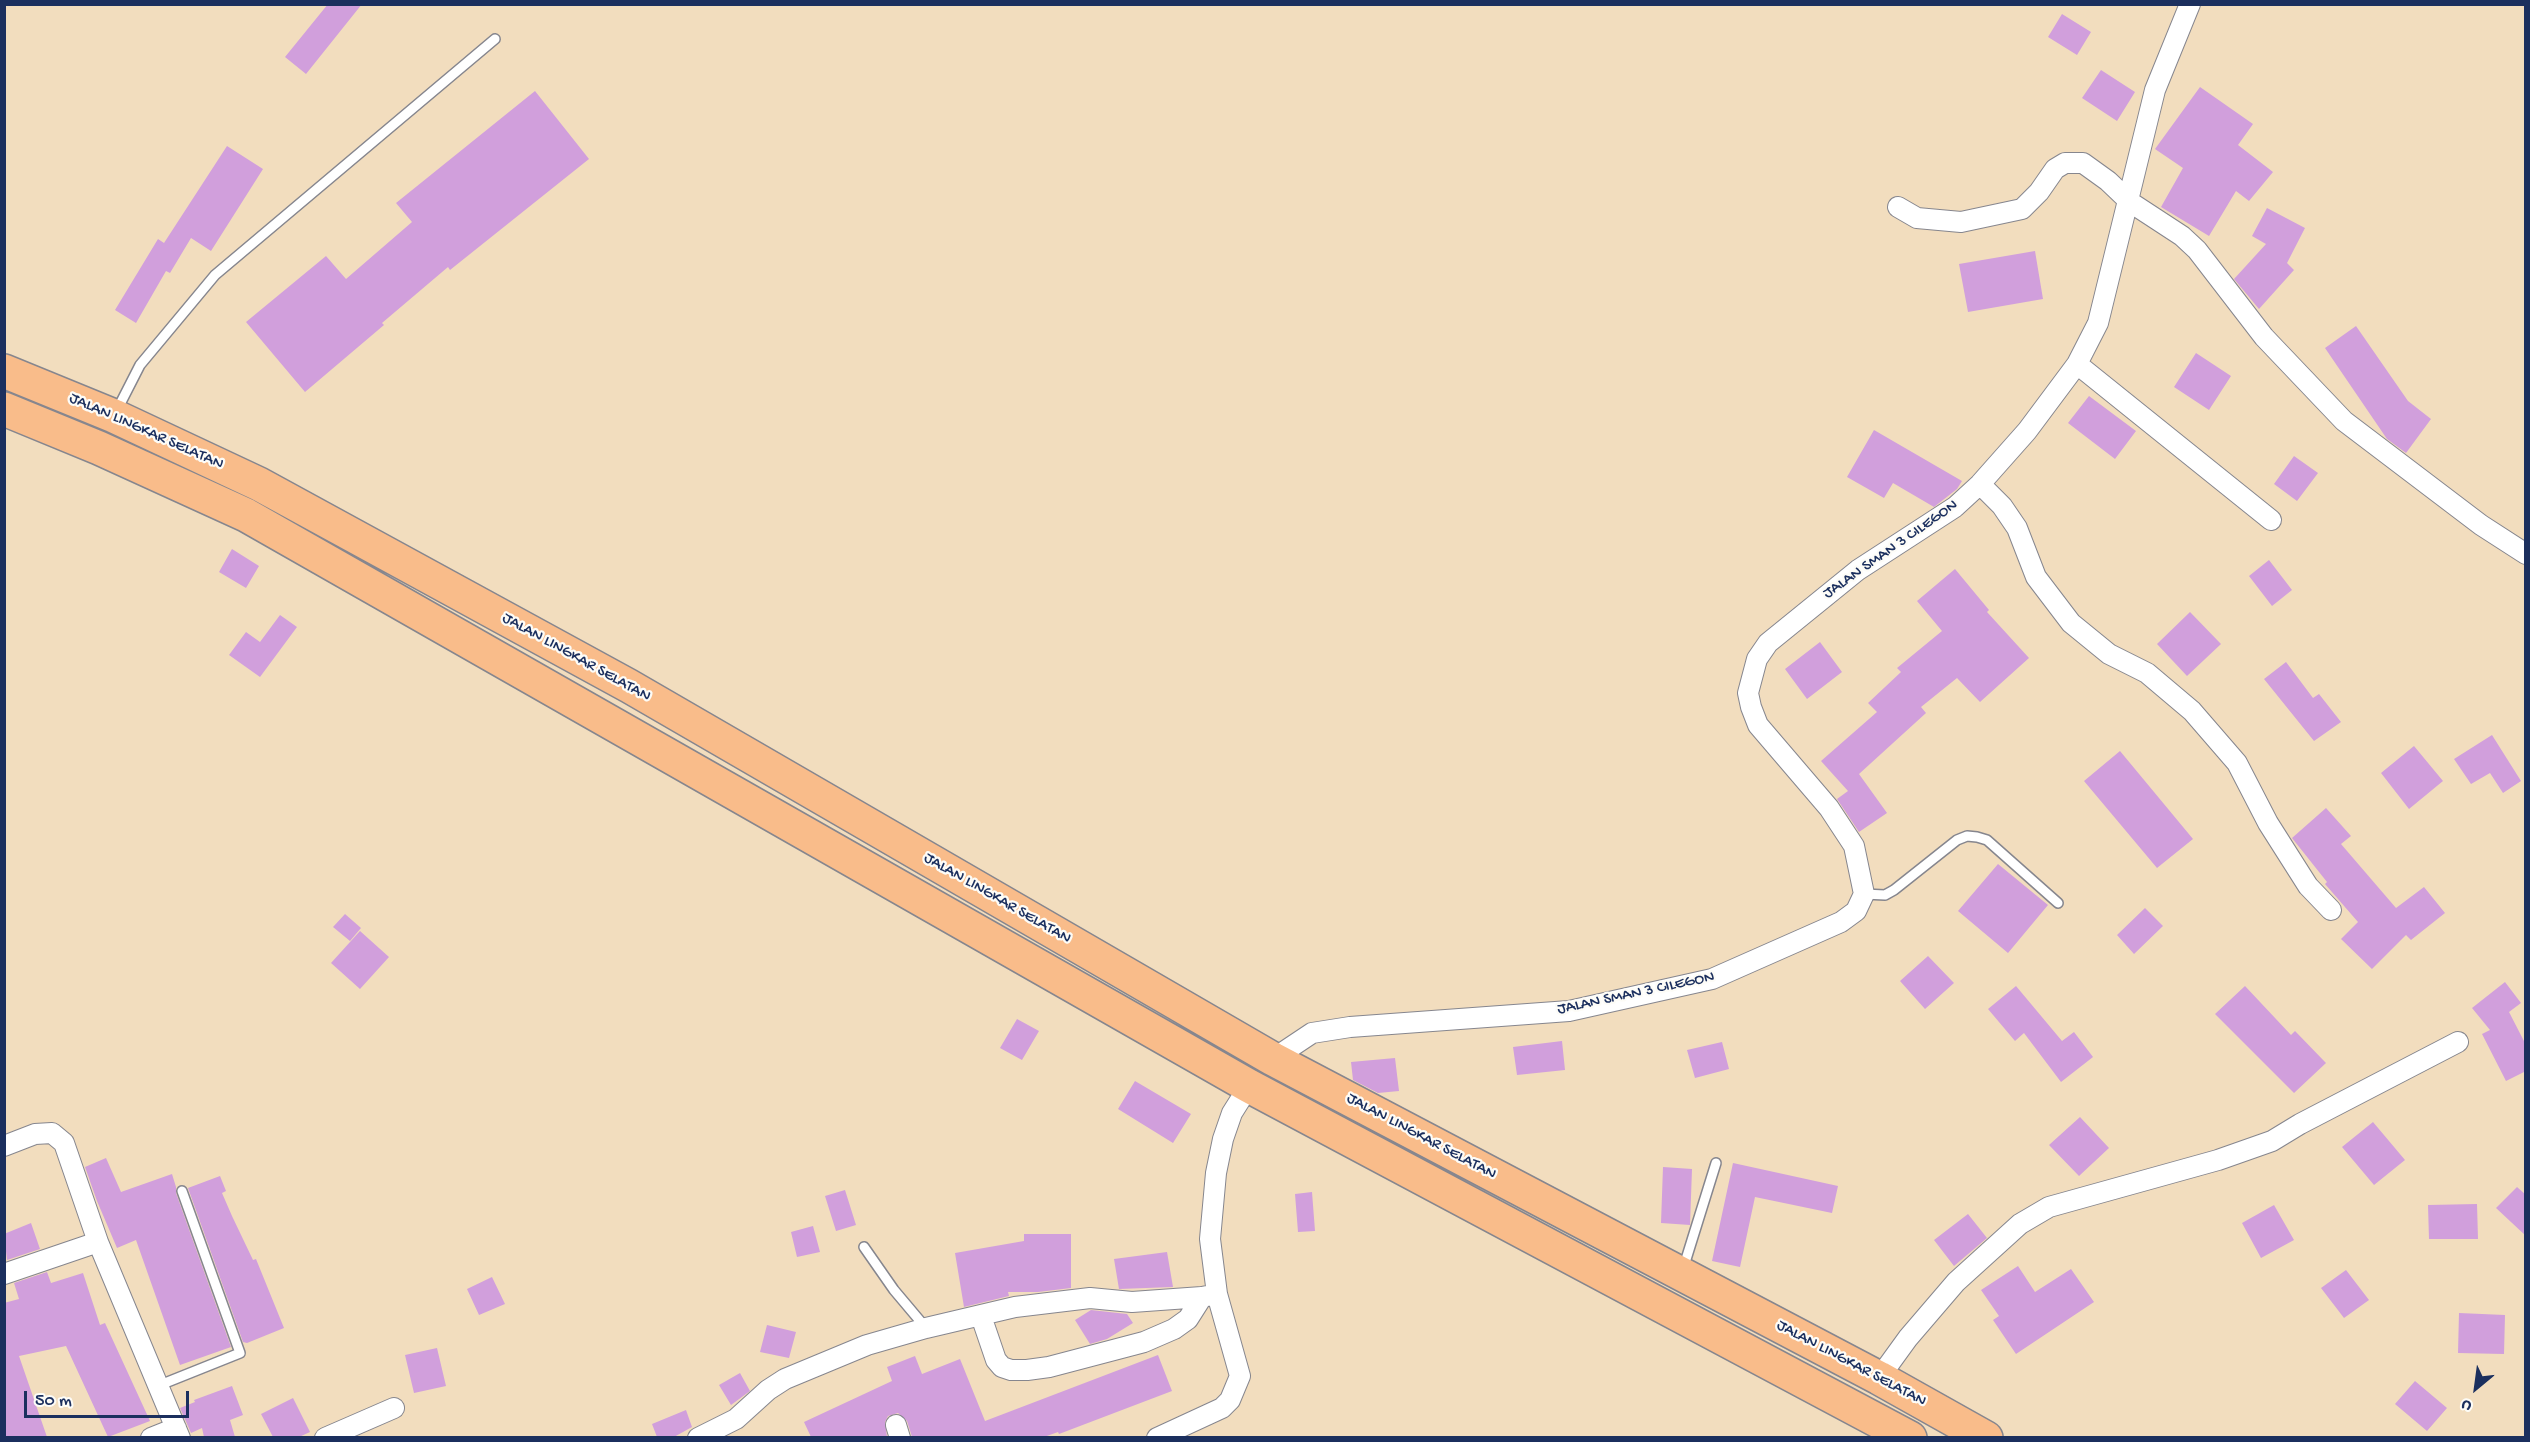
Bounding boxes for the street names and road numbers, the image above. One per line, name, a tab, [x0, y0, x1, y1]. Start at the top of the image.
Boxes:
street label: JALAN LINGKAR SELATAN	[66, 389, 226, 475]
street label: JALAN SMAN 3 CILEGON	[1820, 496, 1962, 604]
street label: JALAN LINGKAR SELATAN	[498, 609, 654, 707]
street label: JALAN LINGKAR SELATAN	[920, 849, 1074, 949]
street label: JALAN SMAN 3 CILEGON	[1556, 968, 1716, 1020]
street label: JALAN LINGKAR SELATAN	[1343, 1089, 1499, 1185]
street label: JALAN LINGKAR SELATAN	[1773, 1316, 1929, 1412]

